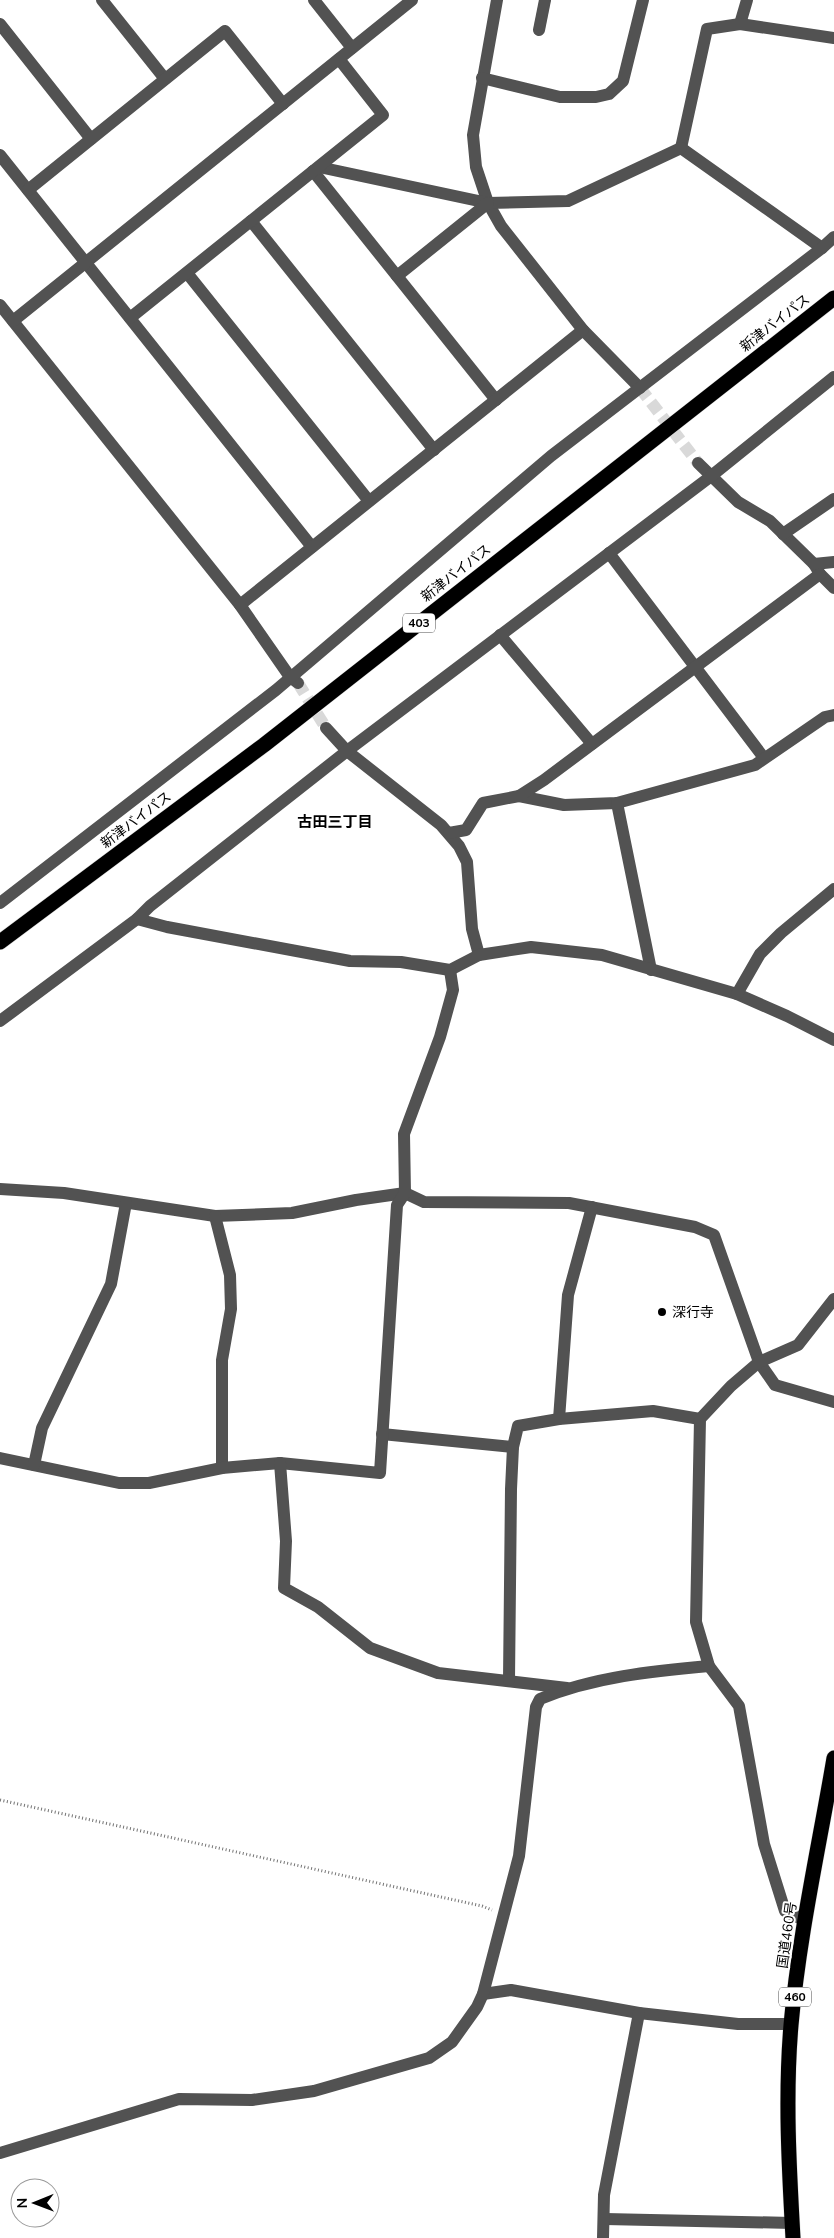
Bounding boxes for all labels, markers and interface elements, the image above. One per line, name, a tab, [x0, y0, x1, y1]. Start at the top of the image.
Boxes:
street label: 新津バイパス	[736, 290, 814, 356]
street label: 新津バイパス	[417, 540, 495, 606]
road number: 403	[403, 614, 435, 632]
street label: 新津バイパス	[97, 787, 175, 853]
district label: 古田三丁目	[297, 812, 373, 832]
place label: 深行寺	[672, 1303, 714, 1322]
marker: 深行寺	[656, 1306, 668, 1318]
street label: 国道460号	[773, 1900, 801, 1970]
road number: 460	[779, 1988, 811, 2006]
north arrow	[10, 2178, 60, 2228]
text: N	[13, 2198, 32, 2209]

